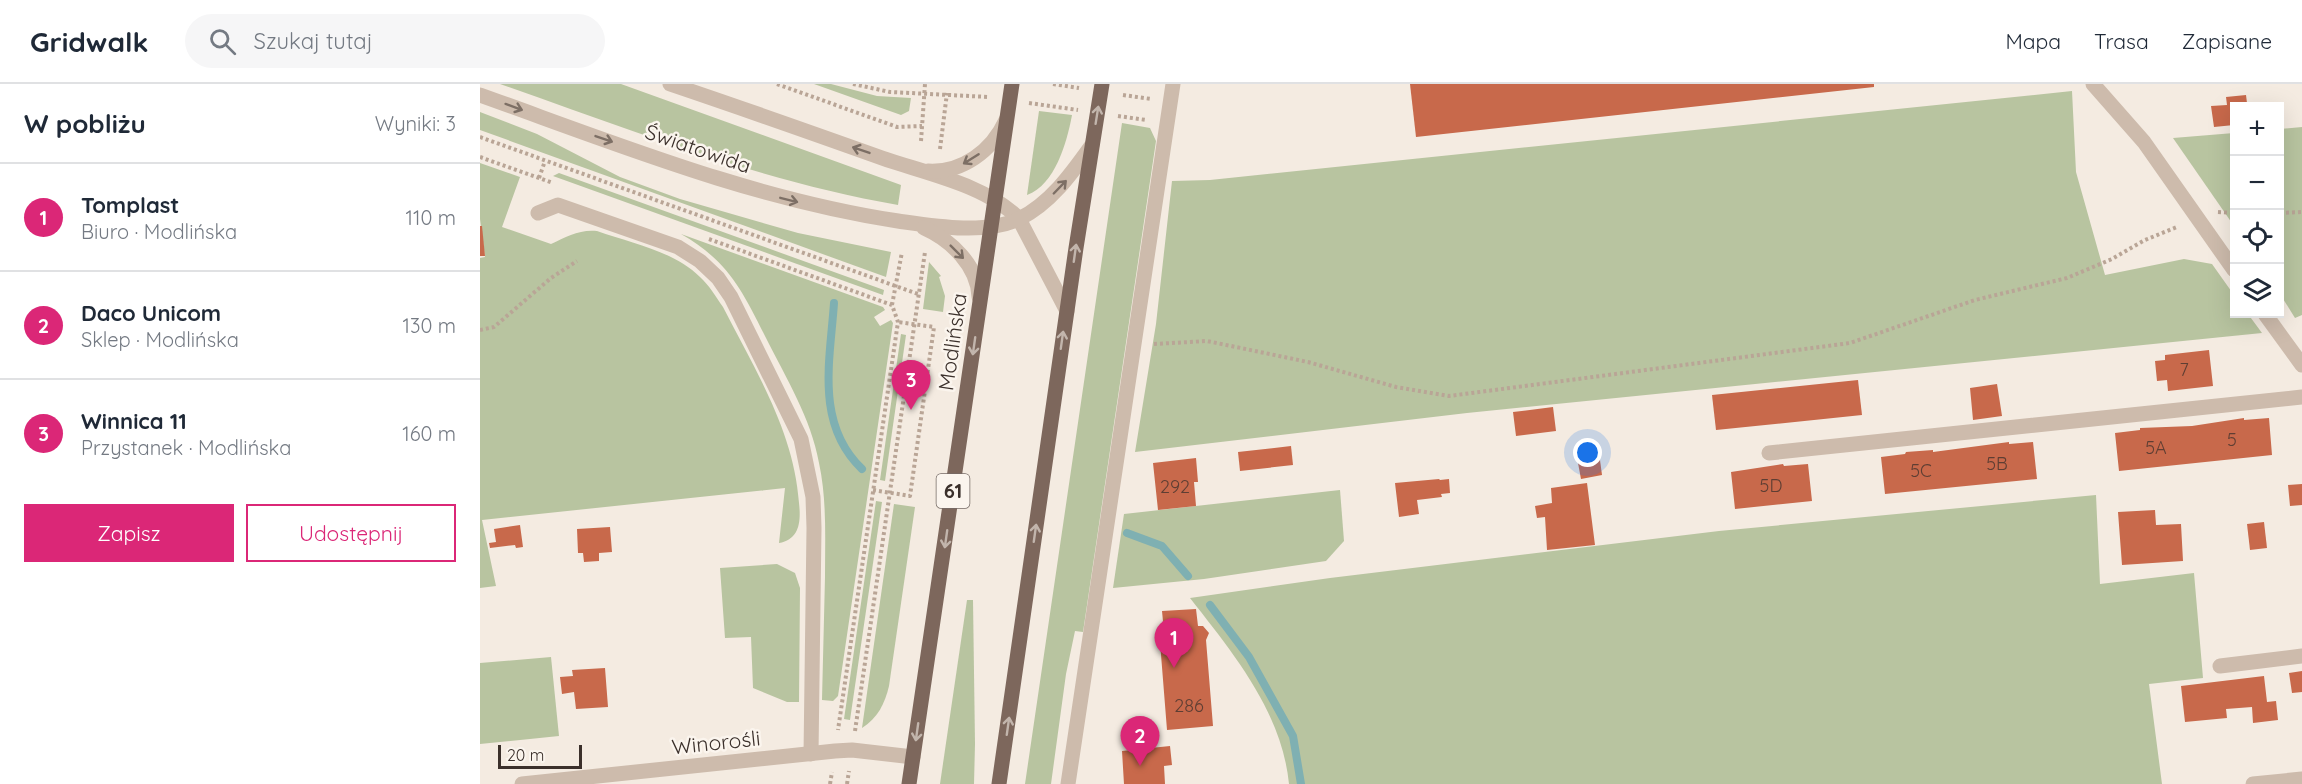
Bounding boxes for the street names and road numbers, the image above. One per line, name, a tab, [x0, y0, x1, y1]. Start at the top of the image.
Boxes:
street label: Światowida	[642, 118, 755, 178]
street label: Modlińska	[932, 292, 972, 392]
road number: 61	[936, 474, 970, 508]
street label: Winorośli	[670, 724, 762, 760]

